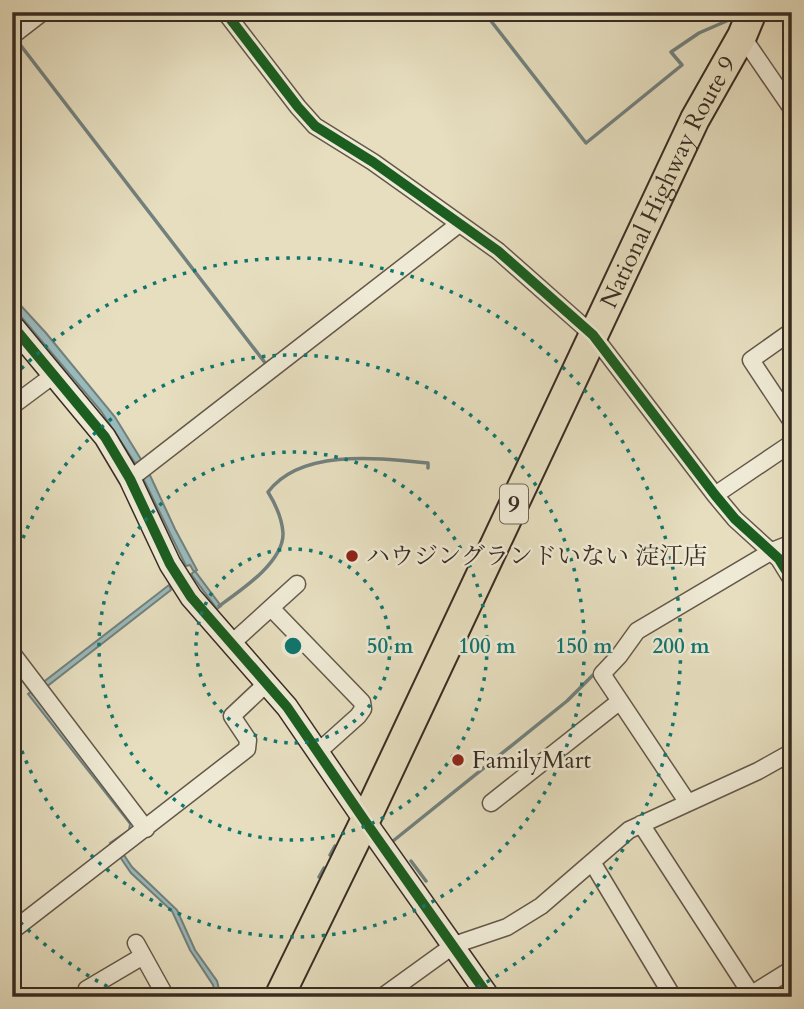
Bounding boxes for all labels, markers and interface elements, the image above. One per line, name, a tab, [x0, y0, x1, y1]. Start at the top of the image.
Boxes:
street label: National Highway Route 9	[592, 50, 744, 313]
road number: 9	[500, 484, 528, 524]
place label: ハウジングランドいない 淀江店	[366, 540, 707, 573]
marker: ハウジングランドいない 淀江店	[344, 548, 360, 564]
text: 50 m	[367, 632, 414, 661]
text: 100 m	[458, 632, 516, 661]
text: 150 m	[555, 632, 613, 661]
text: 200 m	[652, 632, 710, 661]
centre of rings	[281, 634, 305, 658]
place label: FamilyMart	[472, 744, 592, 777]
marker: FamilyMart	[450, 752, 466, 768]

